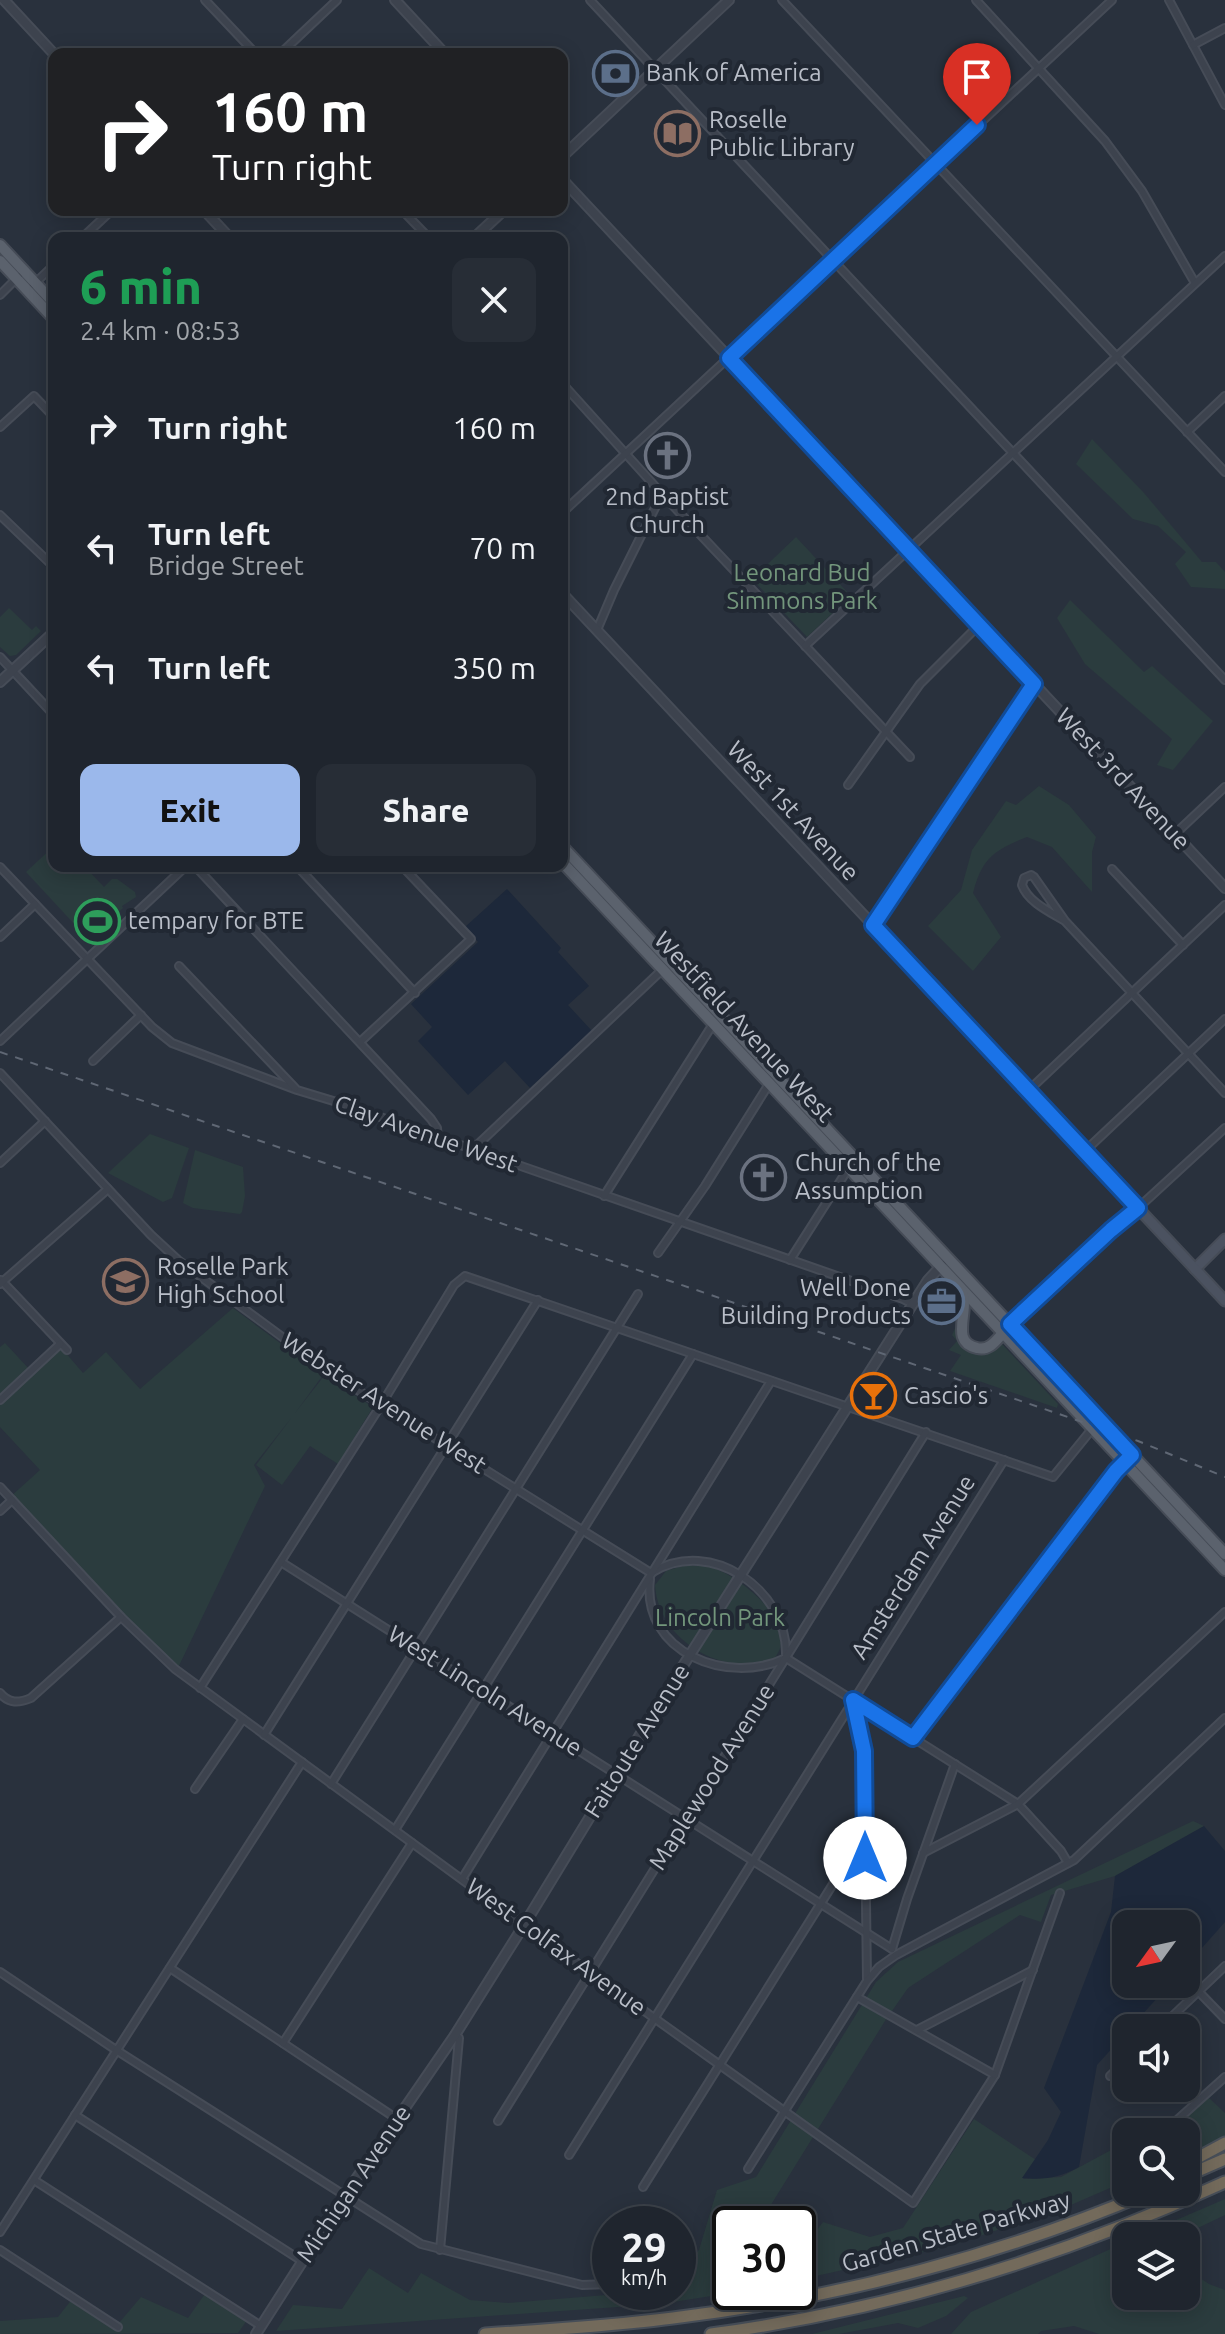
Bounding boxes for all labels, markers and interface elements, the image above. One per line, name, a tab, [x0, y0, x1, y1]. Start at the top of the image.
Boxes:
pin	[943, 43, 1011, 125]
bank icon: Bank of America	[591, 49, 639, 97]
icon: arrive	[955, 55, 999, 99]
place label: Bank of America	[646, 59, 822, 86]
icon: right	[80, 80, 184, 184]
text: 160 m	[212, 80, 368, 143]
place label: Roselle Public Library	[709, 106, 855, 161]
library icon: Roselle Public Library	[654, 110, 702, 158]
text: Turn right	[212, 146, 372, 187]
button: close	[452, 258, 536, 342]
text: 6 min	[80, 259, 202, 313]
text: 2.4 km · 08:53	[80, 316, 241, 345]
icon: right	[80, 406, 124, 450]
text: Turn right	[148, 411, 288, 445]
text: 160 m	[452, 411, 536, 445]
church icon: 2nd Baptist Church	[643, 431, 691, 479]
place label: 2nd Baptist Church	[605, 483, 729, 538]
text: Turn left	[148, 517, 270, 551]
icon: left	[80, 526, 124, 570]
text: 70 m	[469, 531, 536, 565]
text: Bridge Street	[148, 551, 304, 580]
park label: Leonard Bud Simmons Park	[726, 559, 878, 614]
icon: left	[80, 646, 124, 690]
text: Turn left	[148, 651, 270, 685]
text: 350 m	[452, 651, 536, 685]
street label: West 3rd Avenue	[1051, 702, 1196, 855]
street label: West 1st Avenue	[722, 736, 865, 886]
button: Exit	[80, 764, 300, 856]
button: Share	[316, 764, 536, 856]
sports icon: tempary for BTE	[73, 897, 121, 945]
place label: tempary for BTE	[128, 907, 304, 934]
street label: Westfield Avenue West	[649, 926, 840, 1128]
street label: Clay Avenue West	[331, 1090, 522, 1178]
place label: Church of the Assumption	[795, 1149, 942, 1204]
church icon: Church of the Assumption	[740, 1153, 788, 1201]
place label: Roselle Park High School	[157, 1253, 289, 1308]
school or university icon: Roselle Park High School	[102, 1257, 150, 1305]
place label: Well Done Building Products	[721, 1274, 911, 1329]
office icon: Well Done Building Products	[918, 1278, 966, 1326]
street label: Webster Avenue West	[277, 1326, 492, 1479]
bar icon: Cascio's	[849, 1372, 897, 1420]
place label: Cascio's	[904, 1382, 988, 1409]
street label: Amsterdam Avenue	[845, 1470, 980, 1664]
park label: Lincoln Park	[655, 1604, 785, 1631]
street label: West Lincoln Avenue	[383, 1620, 587, 1761]
street label: Faitoute Avenue	[578, 1659, 695, 1823]
street label: Maplewood Avenue	[643, 1679, 780, 1875]
position arrow	[823, 1816, 907, 1900]
street label: West Colfax Avenue	[461, 1872, 651, 2021]
north arrow	[1112, 1910, 1200, 1998]
map controls	[1112, 1910, 1200, 2310]
button: sound	[1112, 2014, 1200, 2102]
street label: Michigan Avenue	[291, 2100, 416, 2267]
button: search	[1112, 2118, 1200, 2206]
street label: Garden State Parkway	[838, 2186, 1074, 2277]
speed limit sign: 30	[712, 2206, 816, 2310]
button: layers	[1112, 2222, 1200, 2310]
text: 29	[621, 2225, 667, 2270]
text: km/h	[621, 2266, 667, 2289]

